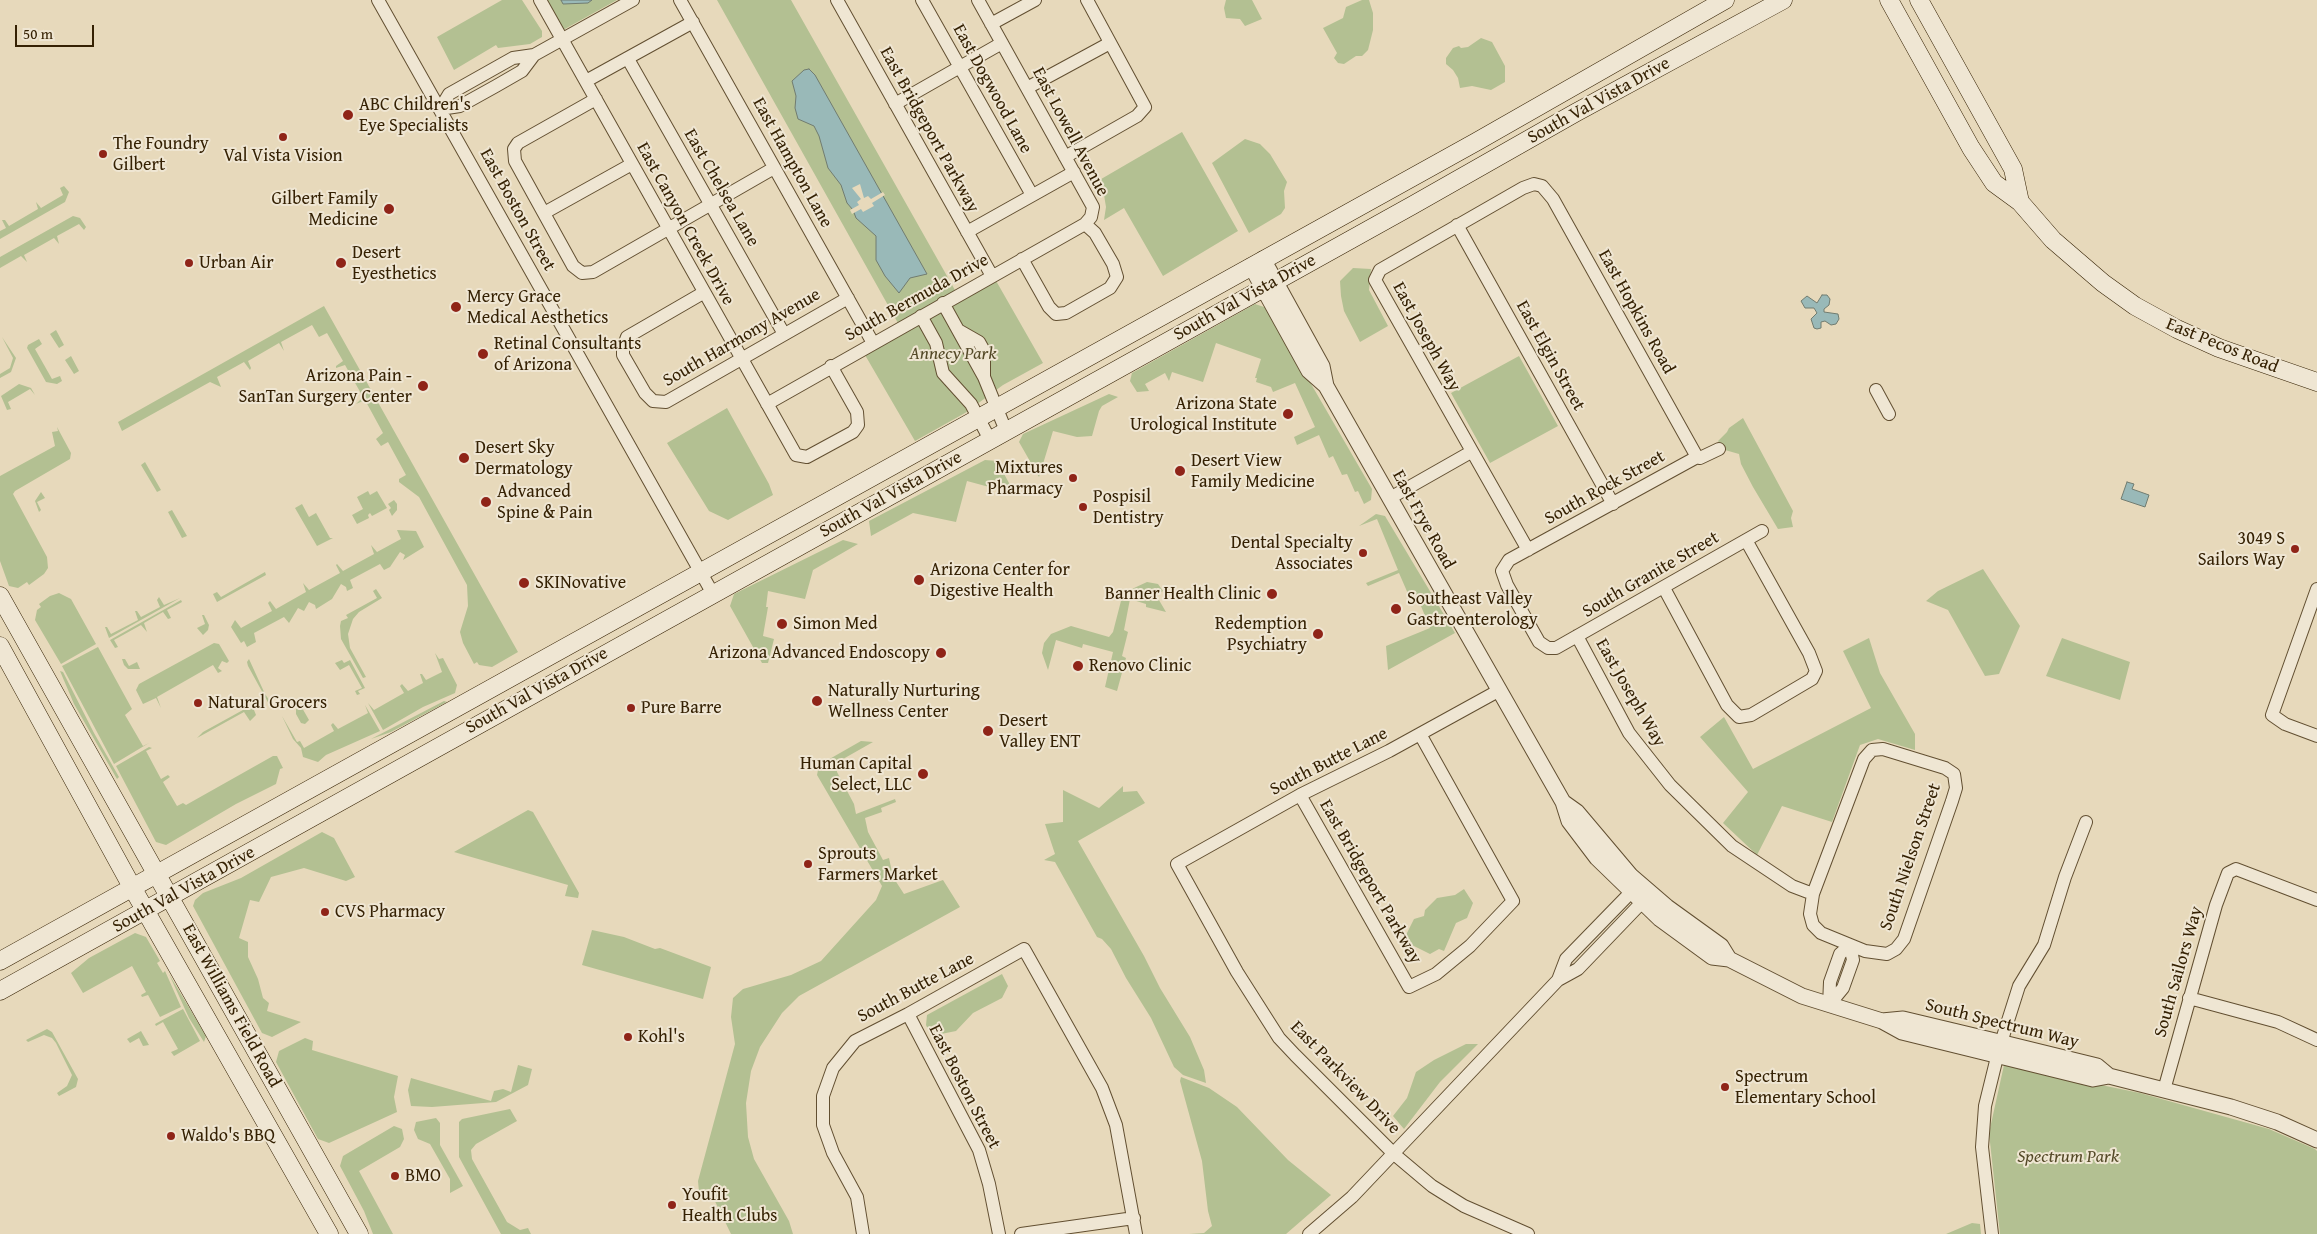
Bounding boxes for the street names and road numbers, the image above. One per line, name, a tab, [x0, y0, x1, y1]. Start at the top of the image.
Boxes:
street label: East Dogwood Lane	[948, 21, 1036, 157]
street label: East Bridgeport Parkway	[874, 43, 984, 217]
street label: South Val Vista Drive	[1524, 53, 1674, 149]
street label: East Lowell Avenue	[1027, 64, 1113, 200]
street label: East Hampton Lane	[747, 94, 837, 232]
street label: East Chelsea Lane	[679, 125, 763, 251]
street label: East Canyon Creek Drive	[631, 139, 739, 309]
street label: East Boston Street	[474, 145, 560, 275]
street label: East Hopkins Road	[1593, 246, 1679, 378]
street label: South Bermuda Drive	[841, 249, 993, 347]
street label: South Val Vista Drive	[1170, 250, 1320, 346]
street label: East Joseph Way	[1387, 279, 1465, 395]
street label: South Harmony Avenue	[659, 284, 825, 392]
street label: East Elgin Street	[1511, 297, 1589, 415]
street label: East Pecos Road	[2163, 314, 2281, 378]
street label: South Rock Street	[1541, 446, 1669, 530]
street label: South Val Vista Drive	[816, 447, 966, 543]
street label: East Frye Road	[1387, 467, 1459, 573]
street label: South Granite Street	[1579, 527, 1723, 623]
street label: East Joseph Way	[1590, 635, 1670, 751]
street label: South Val Vista Drive	[462, 643, 612, 739]
street label: South Butte Lane	[1267, 723, 1391, 801]
street label: South Nielson Street	[1876, 780, 1946, 934]
street label: East Bridgeport Parkway	[1314, 796, 1426, 968]
street label: South Val Vista Drive	[109, 842, 259, 938]
street label: South Sailors Way	[2150, 904, 2208, 1040]
street label: East Williams Field Road	[177, 921, 285, 1091]
street label: South Butte Lane	[854, 948, 978, 1028]
street label: South Spectrum Way	[1923, 994, 2081, 1054]
street label: East Parkview Drive	[1285, 1017, 1405, 1139]
street label: East Boston Street	[923, 1021, 1005, 1153]

